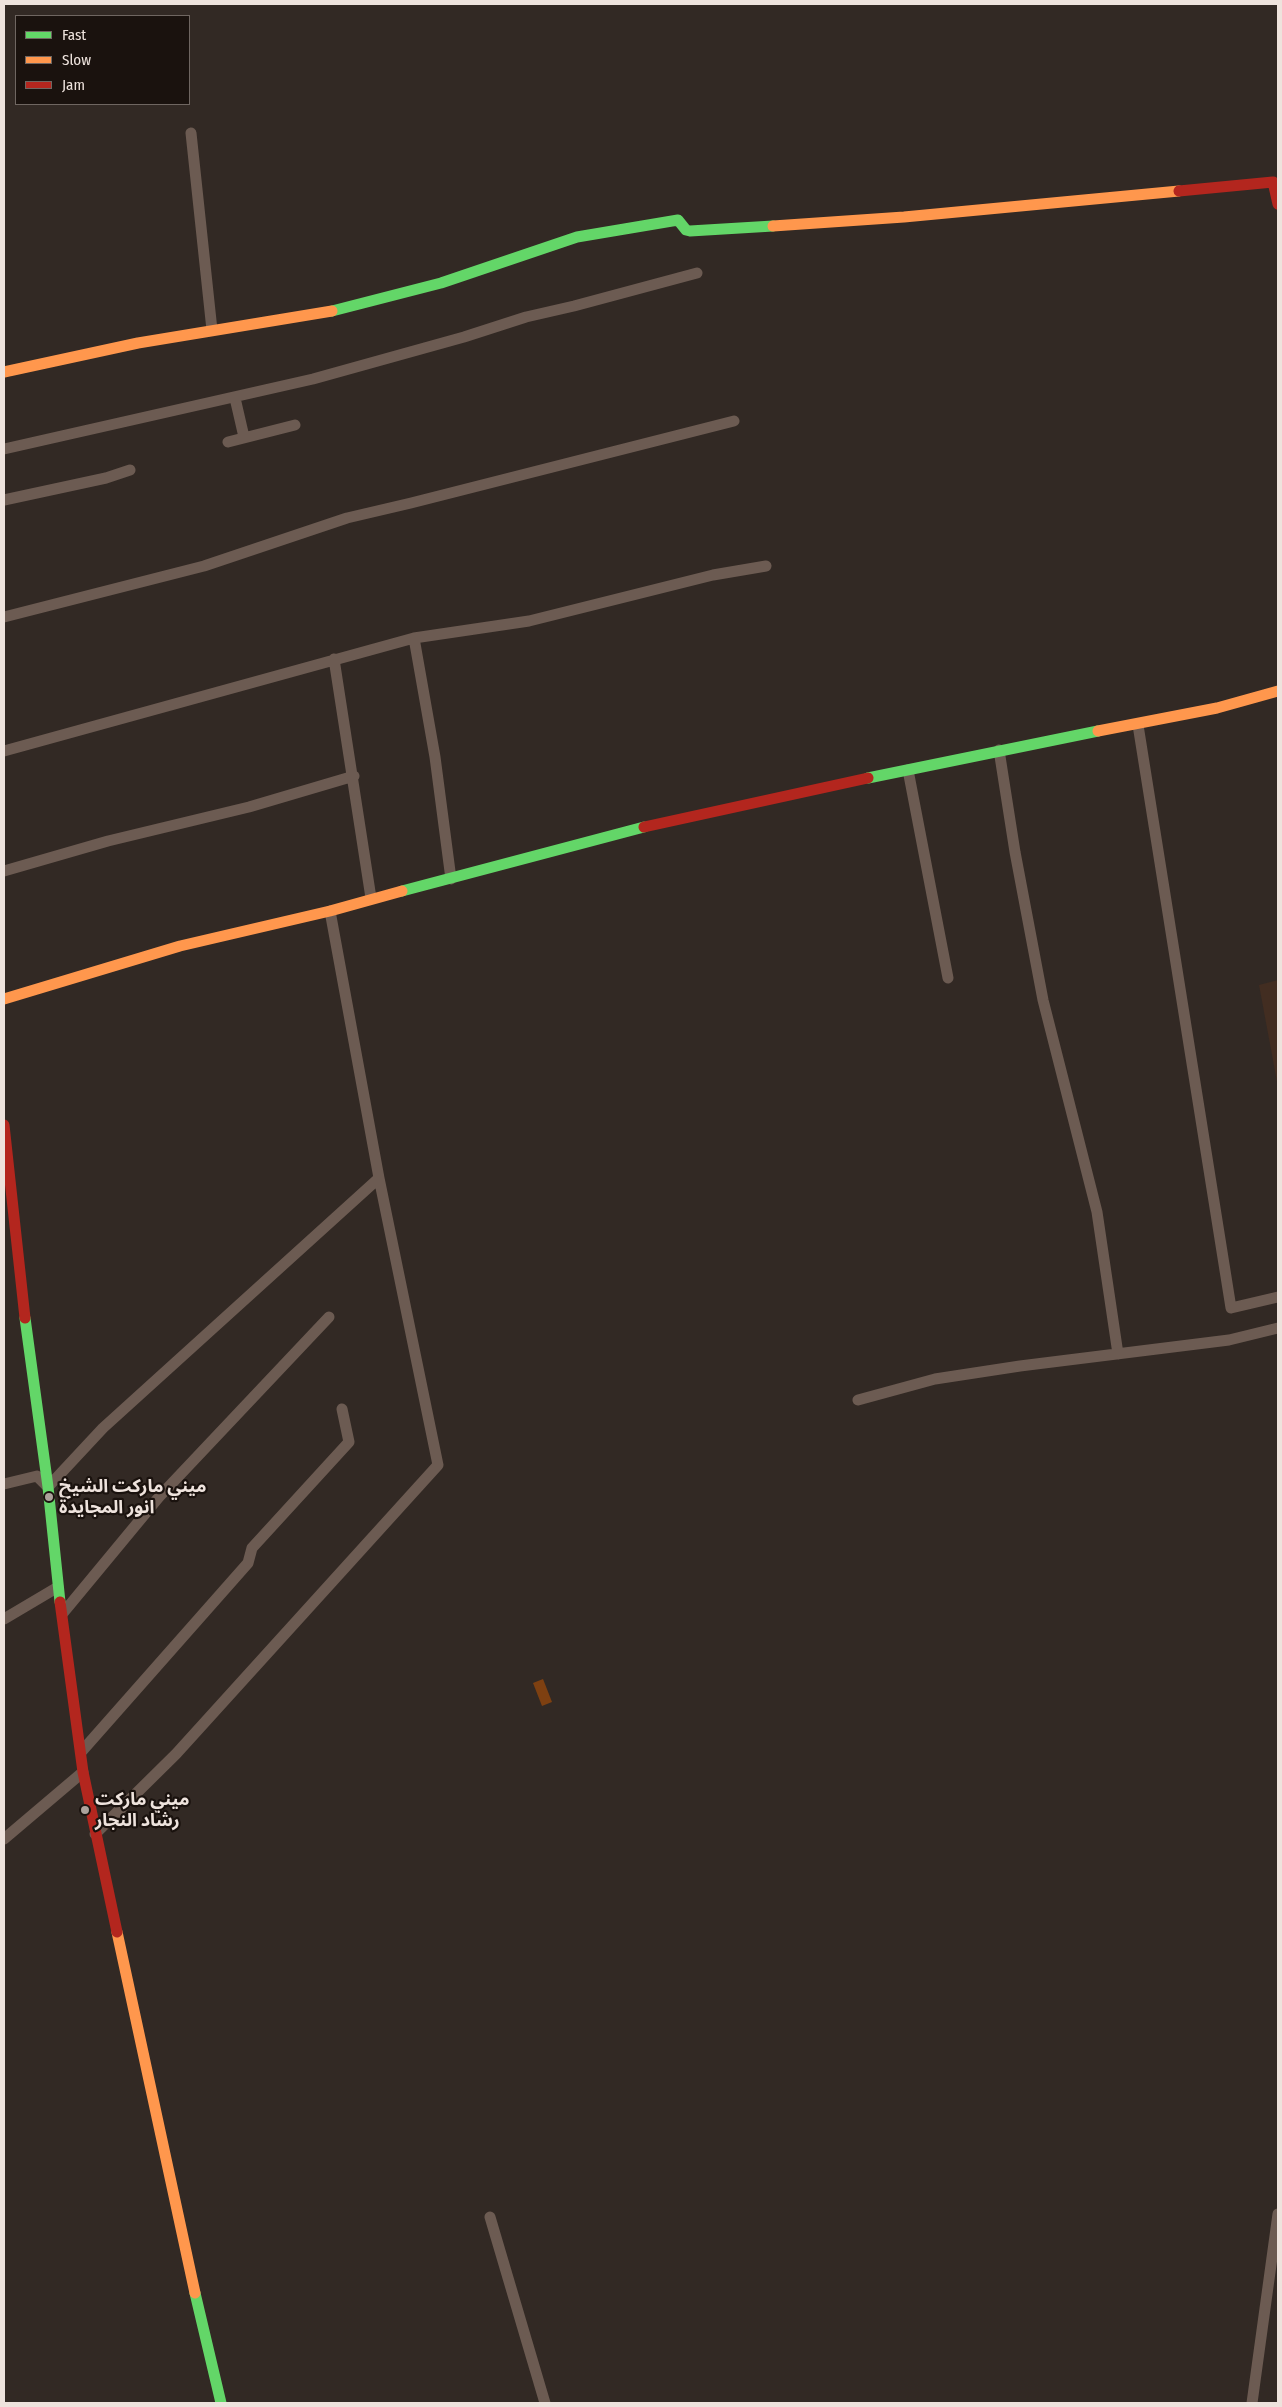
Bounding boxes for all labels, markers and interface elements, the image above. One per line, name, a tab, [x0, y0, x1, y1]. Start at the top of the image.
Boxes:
legend	[15, 15, 190, 105]
text: Fast	[62, 26, 86, 44]
text: Slow	[62, 51, 91, 69]
text: Jam	[62, 76, 85, 94]
place label: ميني ماركت الشيخ انور المجايدة	[59, 1476, 206, 1518]
marker: ميني ماركت الشيخ انور المجايدة	[43, 1491, 55, 1503]
place label: ميني ماركت رشاد النجار	[95, 1789, 189, 1832]
marker: ميني ماركت رشاد النجار	[79, 1804, 91, 1816]

